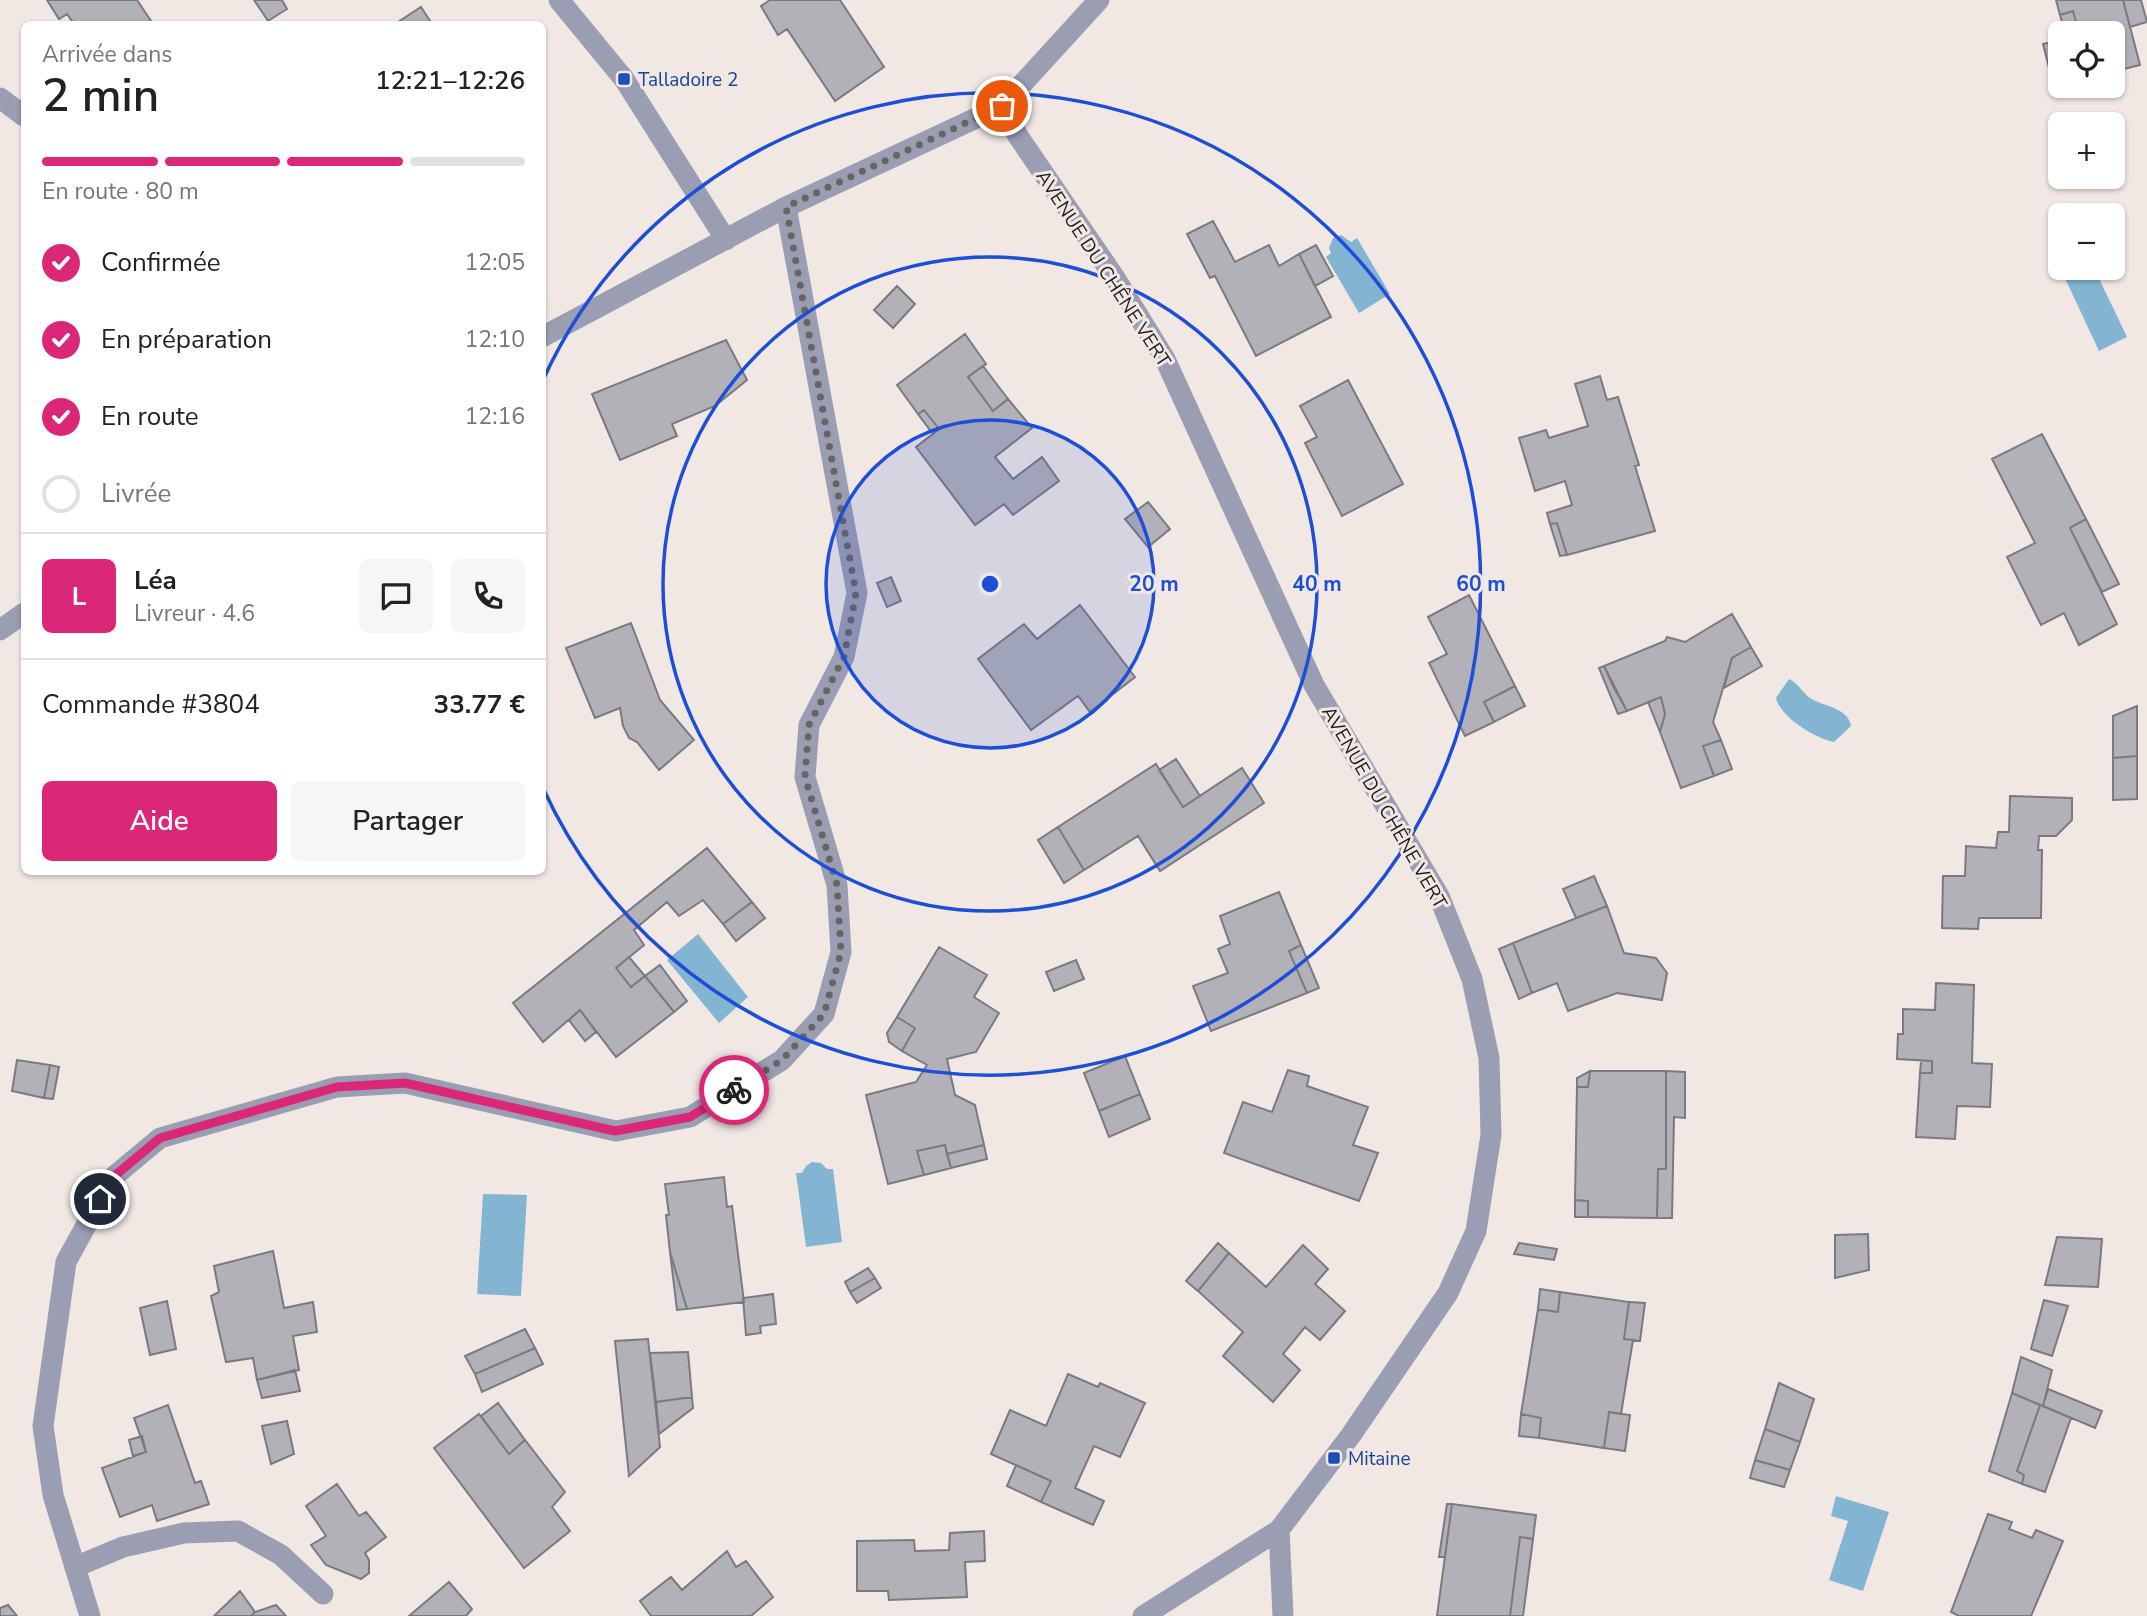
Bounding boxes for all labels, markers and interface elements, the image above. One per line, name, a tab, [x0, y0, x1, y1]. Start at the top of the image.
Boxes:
map controls	[2048, 21, 2125, 280]
button: locate	[2048, 21, 2125, 98]
text: Arrivée dans	[42, 39, 172, 70]
text: 12:21–12:26	[375, 63, 525, 98]
text: 2 min	[42, 64, 159, 127]
place label: Talladoire 2	[638, 67, 739, 93]
marker: Talladoire 2	[616, 71, 632, 87]
pin	[972, 76, 1032, 136]
icon: bag	[983, 87, 1021, 125]
button: +	[2048, 112, 2125, 189]
street label: AVENUE DU CHÊNE VERT	[1030, 165, 1177, 373]
text: En route · 80 m	[42, 176, 199, 207]
button: −	[2048, 203, 2125, 280]
icon: check	[42, 244, 80, 282]
text: Confirmée	[101, 245, 221, 280]
text: 12:05	[465, 247, 525, 278]
icon: check	[42, 321, 80, 359]
text: En préparation	[101, 322, 272, 357]
text: 12:10	[465, 324, 525, 355]
icon: check	[42, 398, 80, 436]
text: En route	[101, 399, 199, 434]
text: 12:16	[465, 401, 525, 432]
text: Livrée	[101, 476, 171, 511]
button: chat	[359, 559, 433, 633]
button: phone	[451, 559, 525, 633]
text: Léa	[134, 563, 177, 598]
text: 20 m	[1129, 570, 1179, 598]
text: 40 m	[1292, 570, 1342, 598]
text: 60 m	[1456, 570, 1506, 598]
centre of rings	[978, 572, 1002, 596]
text: L	[72, 579, 86, 614]
text: Livreur · 4.6	[134, 598, 255, 629]
text: Commande #3804	[42, 687, 260, 722]
text: 33.77 €	[434, 687, 525, 722]
street label: AVENUE DU CHÊNE VERT	[1315, 701, 1453, 914]
button: Aide	[42, 781, 277, 861]
button: Partager	[291, 781, 525, 861]
courier	[699, 1055, 769, 1125]
icon: bike	[715, 1071, 753, 1109]
pin	[70, 1169, 130, 1229]
icon: home	[81, 1180, 119, 1218]
place label: Mitaine	[1348, 1446, 1411, 1472]
marker: Mitaine	[1326, 1450, 1342, 1466]

